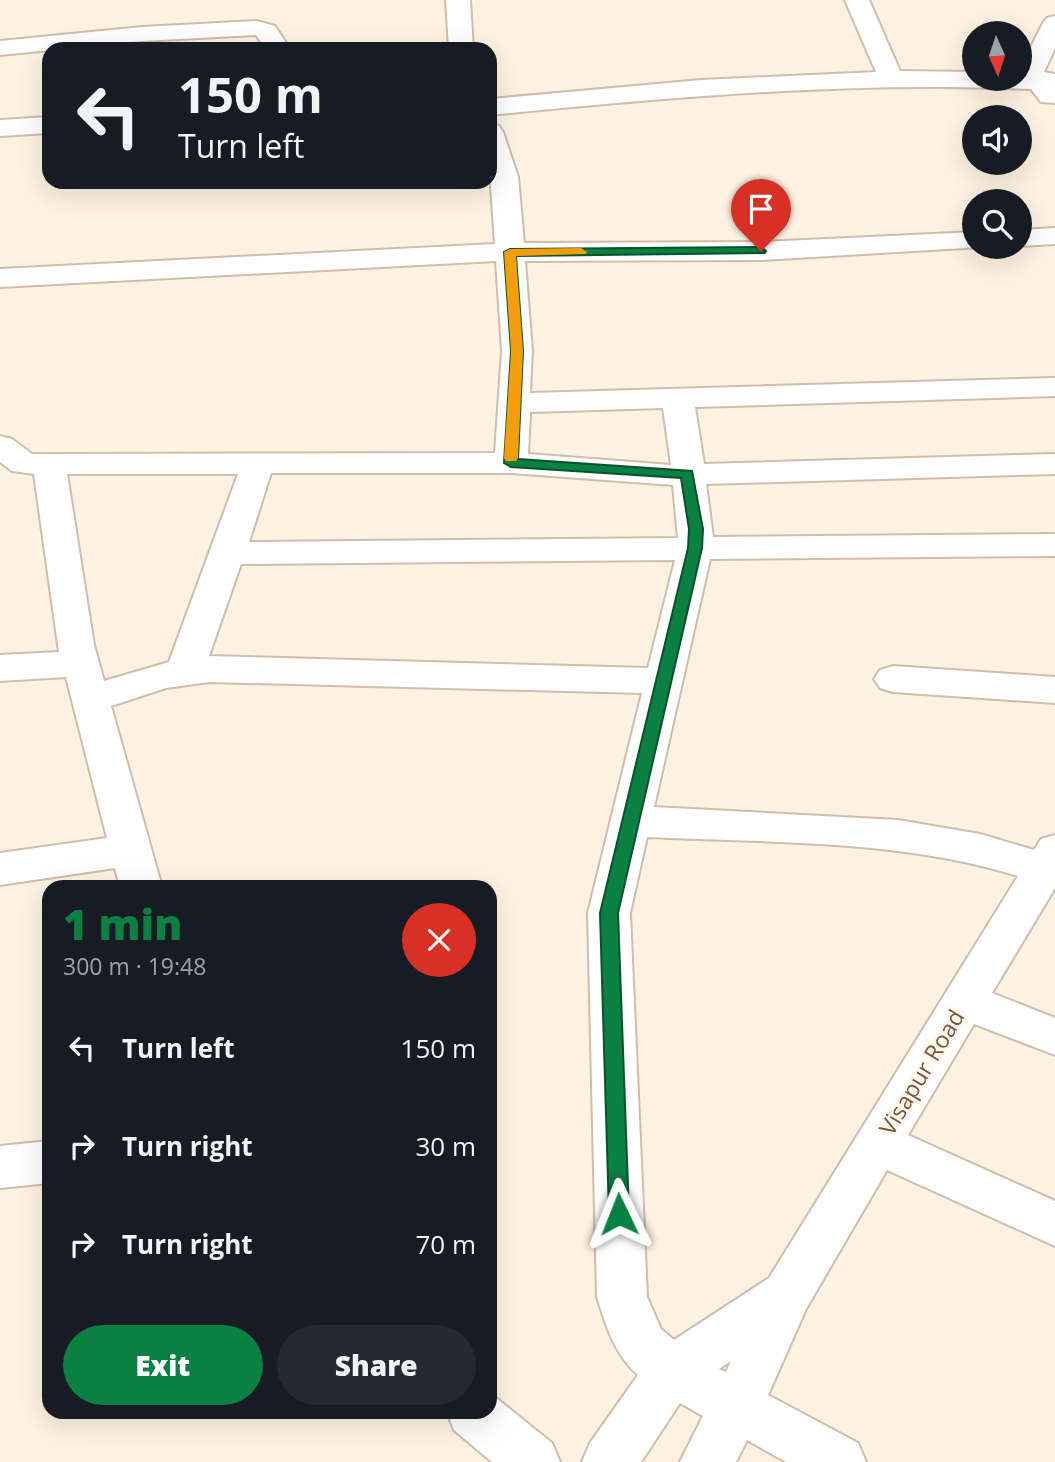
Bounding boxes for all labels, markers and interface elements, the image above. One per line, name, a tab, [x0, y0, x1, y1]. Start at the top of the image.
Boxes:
north arrow	[962, 21, 1032, 91]
map controls	[962, 21, 1032, 259]
text: 150 m	[178, 61, 323, 127]
icon: left	[63, 70, 154, 161]
button: sound	[962, 105, 1032, 175]
text: Turn left	[178, 124, 304, 167]
pin	[731, 179, 791, 251]
button: search	[962, 189, 1032, 259]
icon: arrive	[742, 190, 780, 228]
text: 1 min	[63, 895, 182, 952]
button: close	[402, 903, 476, 977]
text: 300 m · 19:48	[63, 950, 206, 982]
street label: Visapur Road	[871, 1003, 971, 1141]
icon: left	[63, 1029, 101, 1067]
text: Turn left	[122, 1030, 234, 1066]
text: 150 m	[401, 1030, 476, 1066]
icon: right	[63, 1127, 101, 1165]
text: Turn right	[122, 1128, 253, 1164]
text: 30 m	[415, 1128, 476, 1164]
position arrow	[582, 1177, 656, 1251]
icon: right	[63, 1225, 101, 1263]
text: Turn right	[122, 1226, 253, 1262]
text: 70 m	[415, 1226, 476, 1262]
button: Exit	[63, 1325, 263, 1405]
button: Share	[277, 1325, 476, 1405]

